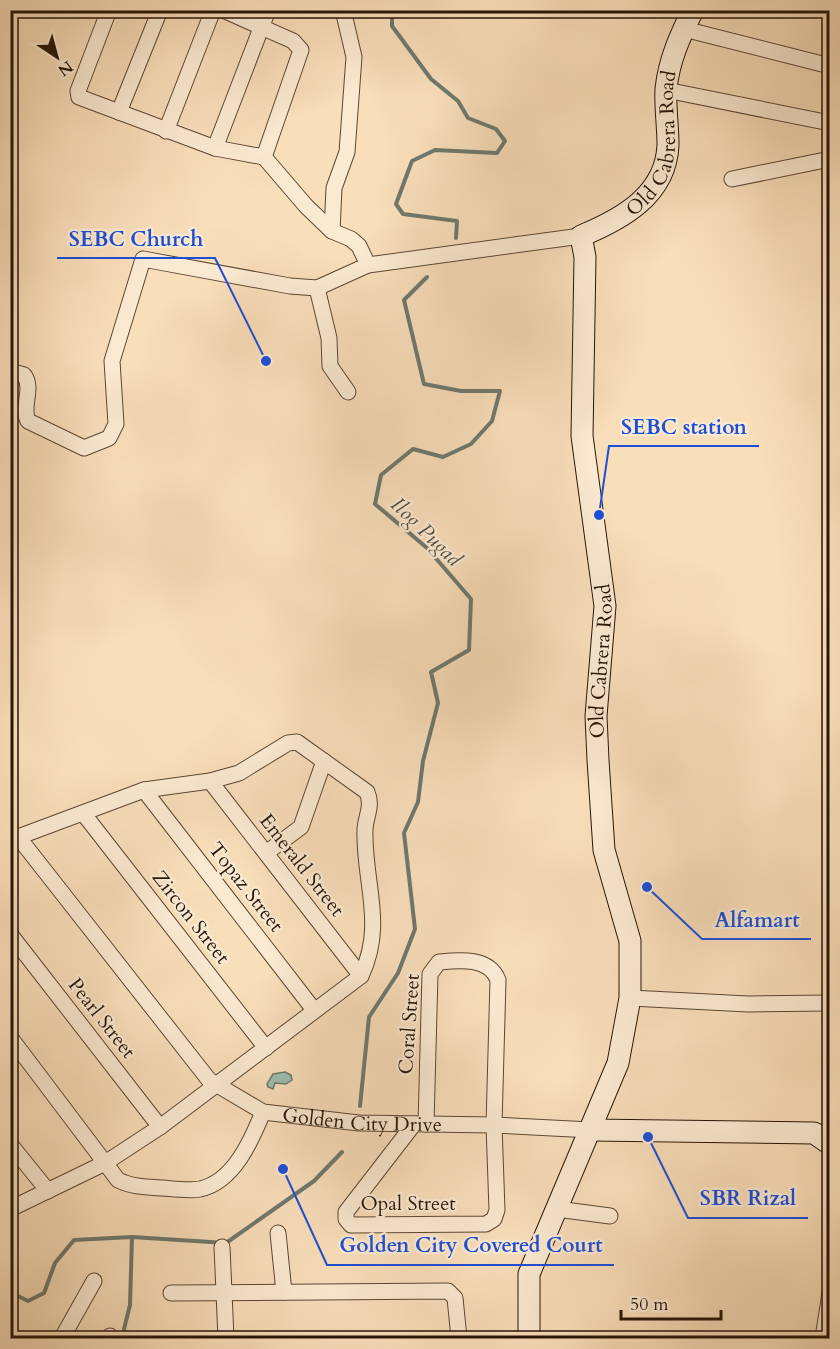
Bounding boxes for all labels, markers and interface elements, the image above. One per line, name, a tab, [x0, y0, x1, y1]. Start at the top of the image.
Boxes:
north arrow	[27, 27, 87, 87]
text: N	[53, 55, 77, 81]
street label: Old Cabrera Road	[620, 68, 682, 222]
callout: SEBC Church	[57, 219, 215, 258]
text: SEBC Church	[69, 225, 203, 254]
callout: SEBC station	[609, 407, 759, 446]
text: SEBC station	[621, 413, 748, 442]
water label: Ilog Pugad	[384, 491, 469, 574]
street label: Old Cabrera Road	[583, 582, 619, 739]
street label: Emerald Street	[253, 808, 351, 923]
street label: Topaz Street	[202, 836, 290, 938]
street label: Zircon Street	[146, 865, 237, 970]
callout: Alfamart	[702, 900, 811, 939]
text: Alfamart	[714, 906, 800, 935]
street label: Pearl Street	[62, 972, 142, 1064]
street label: Coral Street	[392, 972, 426, 1075]
street label: Golden City Drive	[281, 1101, 442, 1138]
callout: SBR Rizal	[688, 1179, 808, 1218]
text: SBR Rizal	[700, 1184, 796, 1213]
street label: Opal Street	[360, 1190, 456, 1217]
callout: Golden City Covered Court	[327, 1226, 614, 1265]
text: Golden City Covered Court	[339, 1231, 603, 1260]
scale bar	[621, 1283, 722, 1321]
text: 50 m	[630, 1292, 669, 1317]

